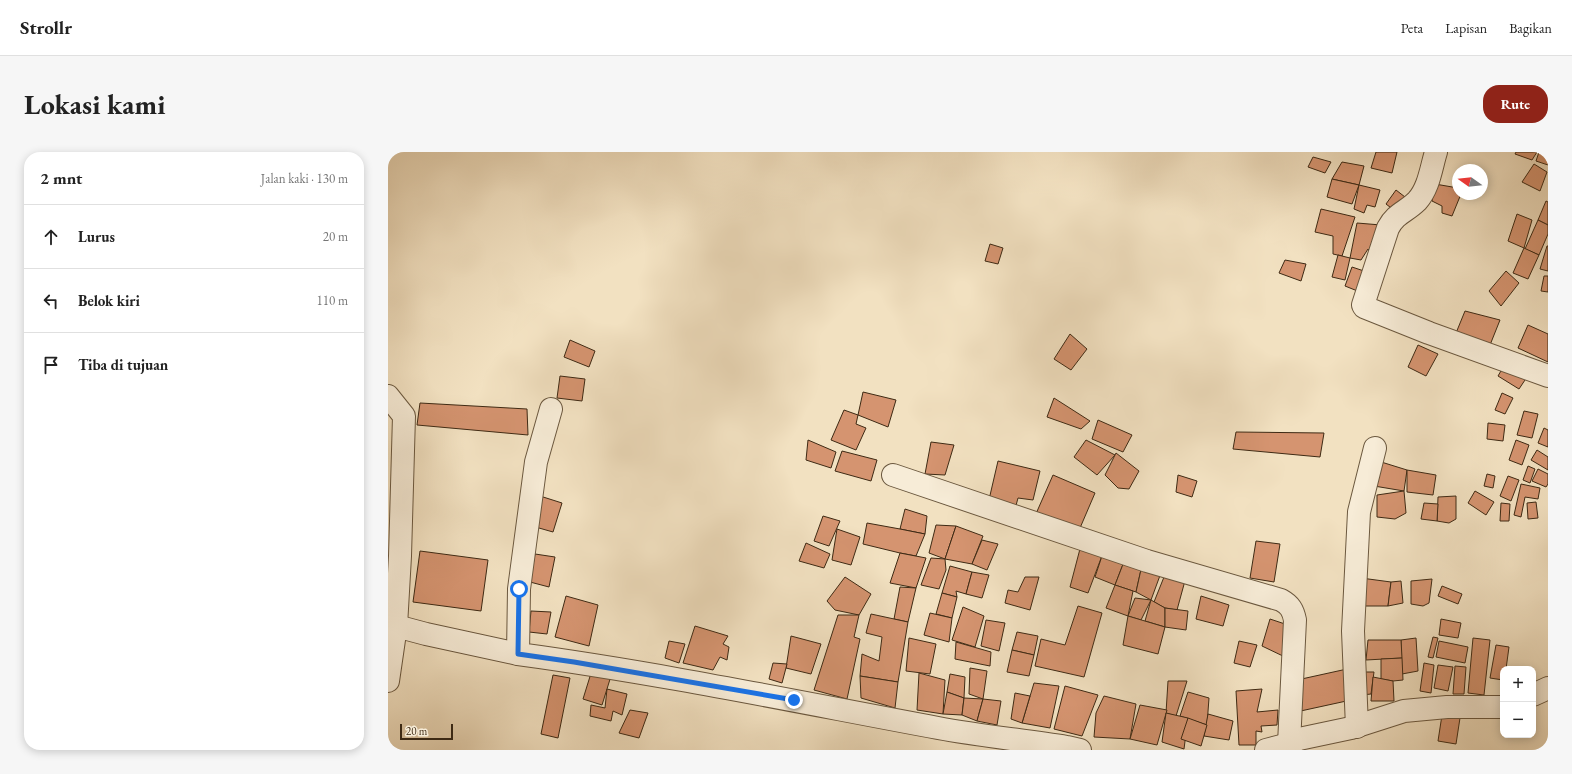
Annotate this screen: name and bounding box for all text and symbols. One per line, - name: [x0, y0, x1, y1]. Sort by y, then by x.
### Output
- text: Strollr: [20, 15, 72, 40]
- text: Peta: [1401, 19, 1423, 37]
- text: Lapisan: [1445, 19, 1487, 37]
- text: Bagikan: [1509, 19, 1552, 37]
- button: Rute: [1483, 85, 1548, 123]
- text: Lokasi kami: [24, 86, 165, 122]
- north arrow: [1452, 164, 1488, 200]
- text: 2 mnt: [40, 167, 82, 189]
- text: Jalan kaki · 130 m: [261, 170, 348, 187]
- icon: ahead: [40, 226, 62, 248]
- text: Lurus: [78, 227, 115, 246]
- text: 20 m: [323, 228, 348, 245]
- icon: left: [40, 290, 62, 312]
- text: Belok kiri: [78, 291, 140, 310]
- text: 110 m: [317, 292, 348, 309]
- icon: arrive: [40, 354, 62, 376]
- text: Tiba di tujuan: [78, 355, 168, 374]
- route start: [510, 580, 528, 598]
- map controls: [1500, 666, 1536, 738]
- button: +: [1500, 666, 1536, 702]
- route end: [785, 691, 803, 709]
- button: −: [1500, 702, 1536, 738]
- scale bar: [400, 722, 453, 741]
- text: 20 m: [406, 724, 427, 738]

